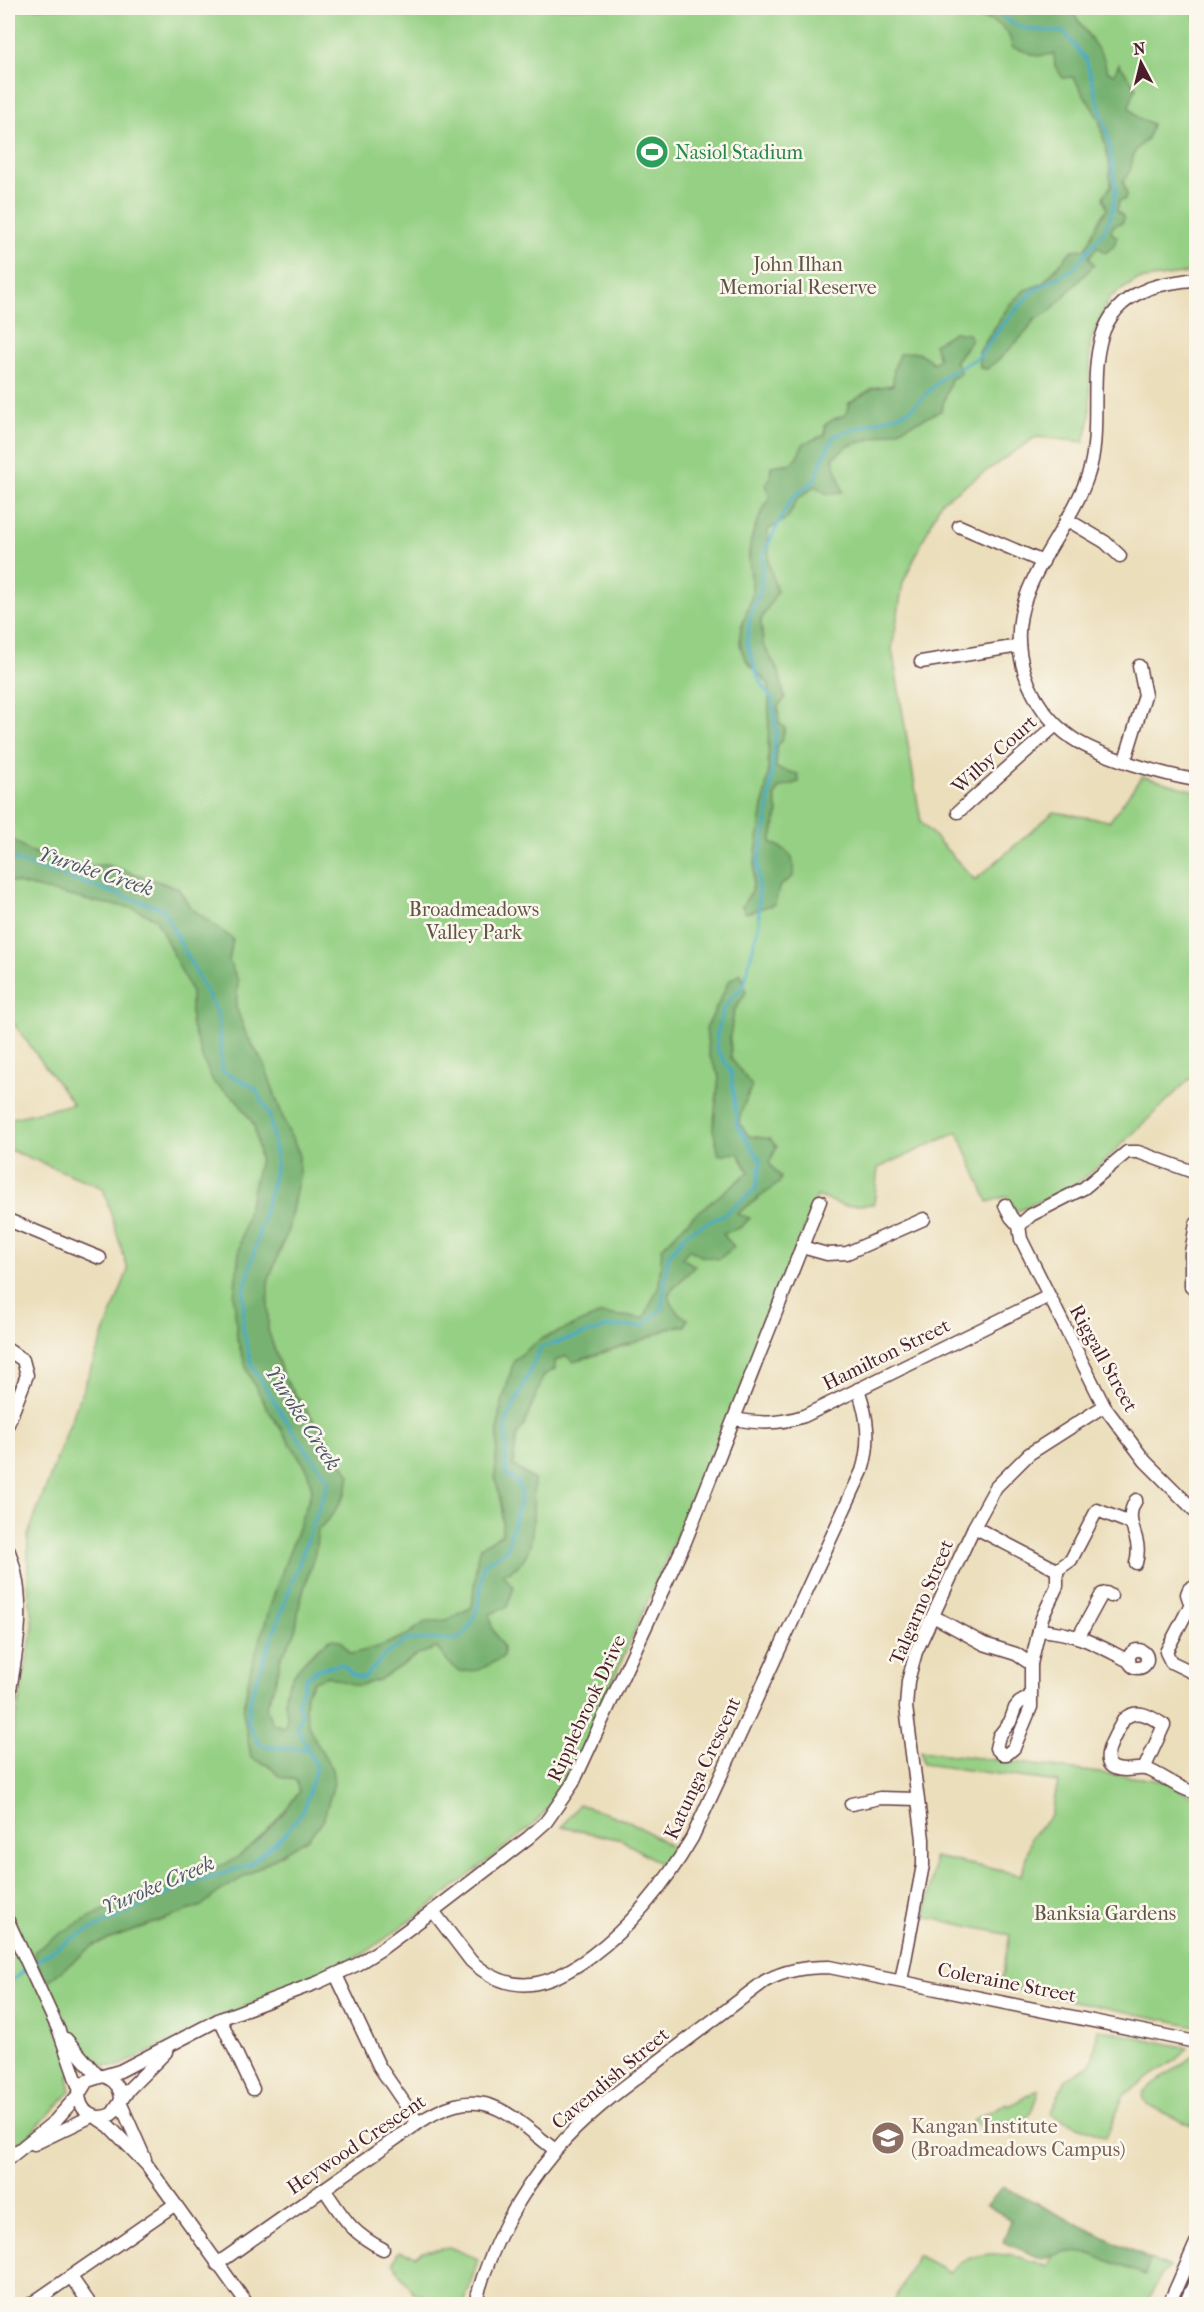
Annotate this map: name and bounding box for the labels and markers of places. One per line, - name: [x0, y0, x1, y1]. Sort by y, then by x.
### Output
- sports icon: Nasiol Stadium: [634, 134, 670, 170]
- place label: Nasiol Stadium: [675, 141, 804, 164]
- place label: Kangan Institute (Broadmeadows Campus): [911, 2115, 1126, 2161]
- school or university icon: Kangan Institute (Broadmeadows Campus): [870, 2120, 906, 2156]

